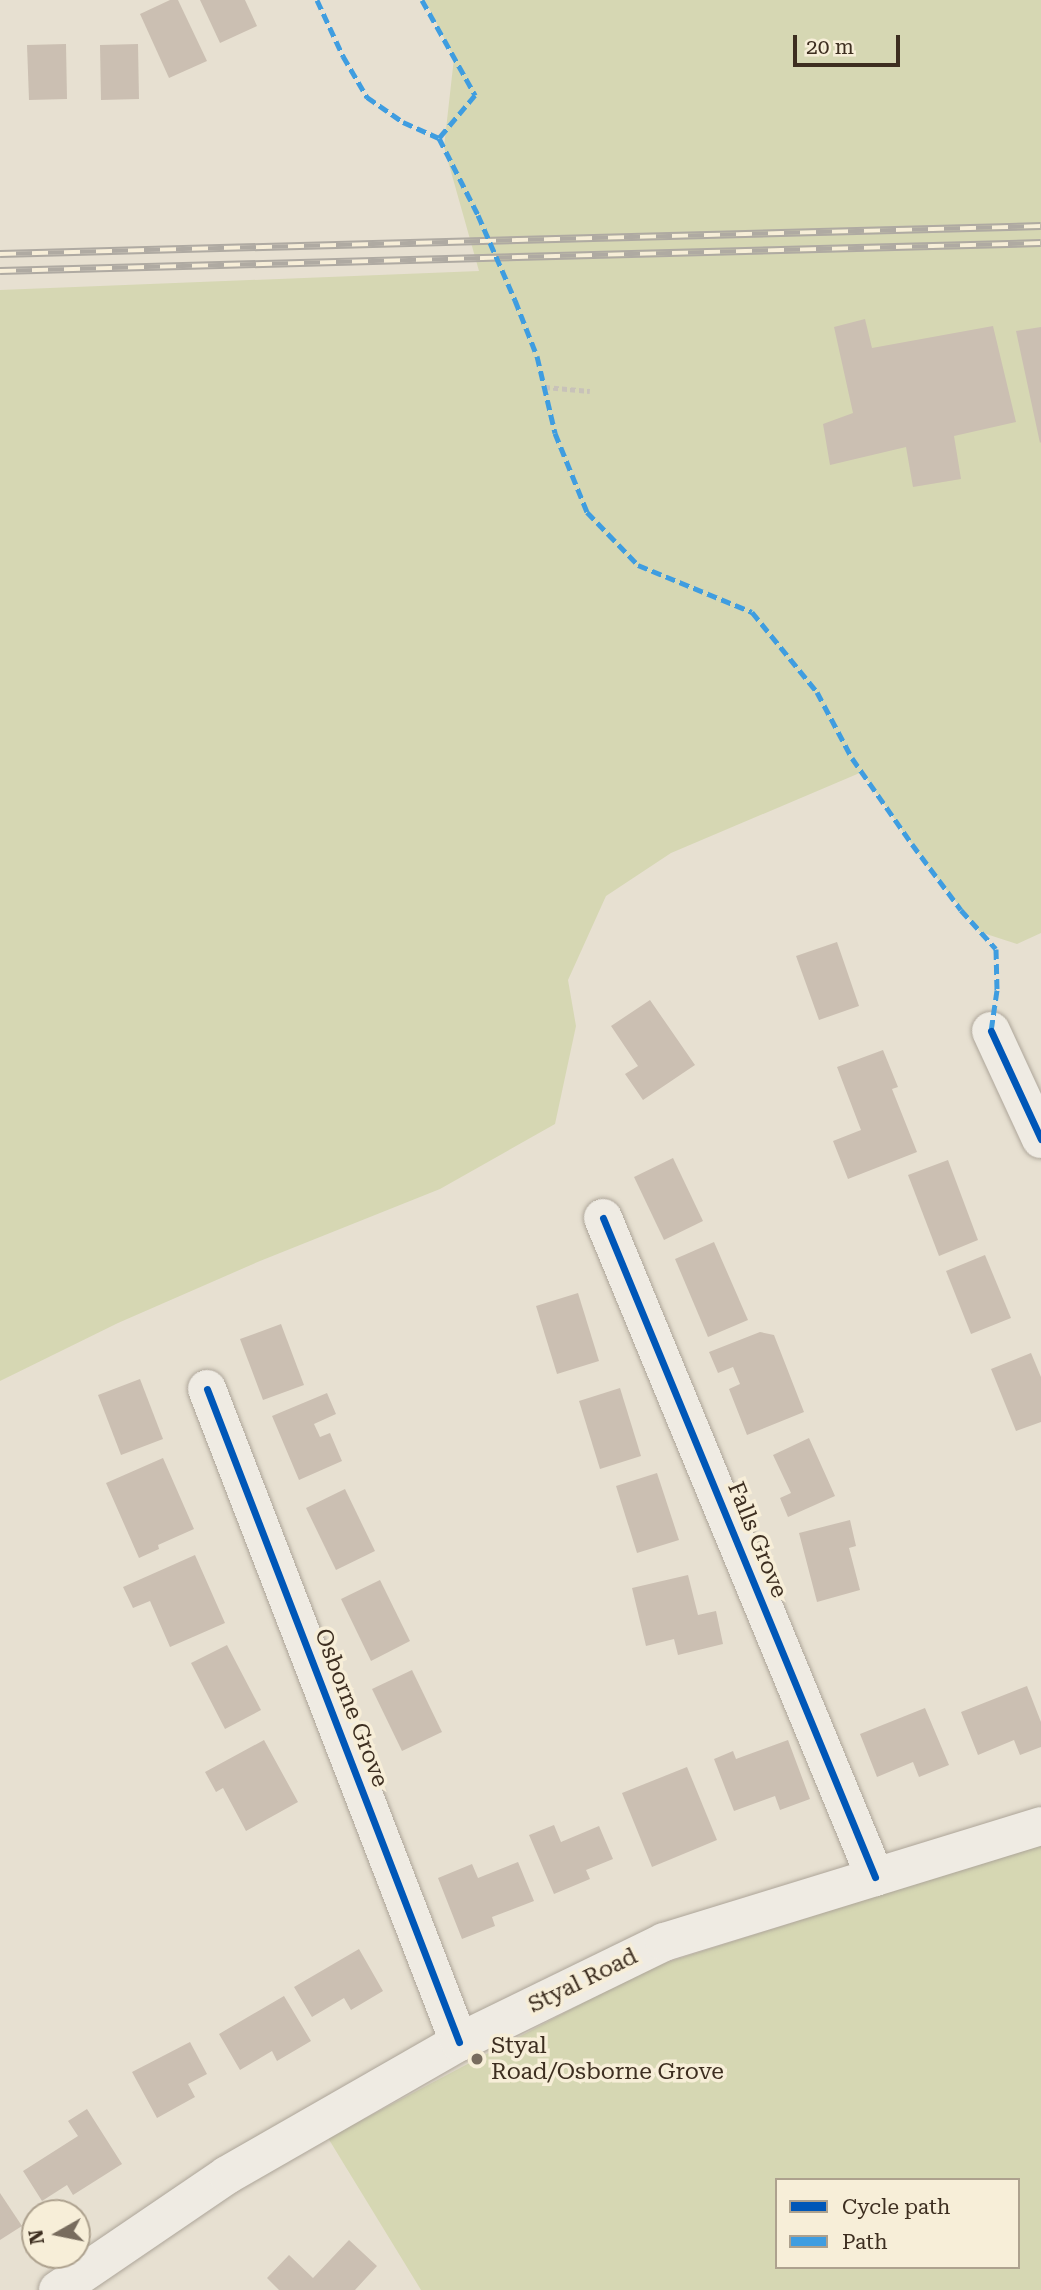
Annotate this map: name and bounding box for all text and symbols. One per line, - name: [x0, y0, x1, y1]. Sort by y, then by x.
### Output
- scale bar: [796, 21, 903, 65]
- text: 20 m: [806, 35, 854, 59]
- street label: Falls Grove: [721, 1478, 793, 1602]
- street label: Osborne Grove: [308, 1625, 394, 1791]
- street label: Styal Road: [524, 1943, 642, 2019]
- place label: Styal Road/Osborne Grove: [491, 2032, 724, 2086]
- marker: Styal Road/Osborne Grove: [469, 2051, 485, 2067]
- legend: [775, 2178, 1020, 2269]
- text: Cycle path: [842, 2195, 950, 2219]
- north arrow: [21, 2199, 91, 2269]
- text: N: [24, 2228, 49, 2246]
- text: Path: [842, 2230, 888, 2254]

